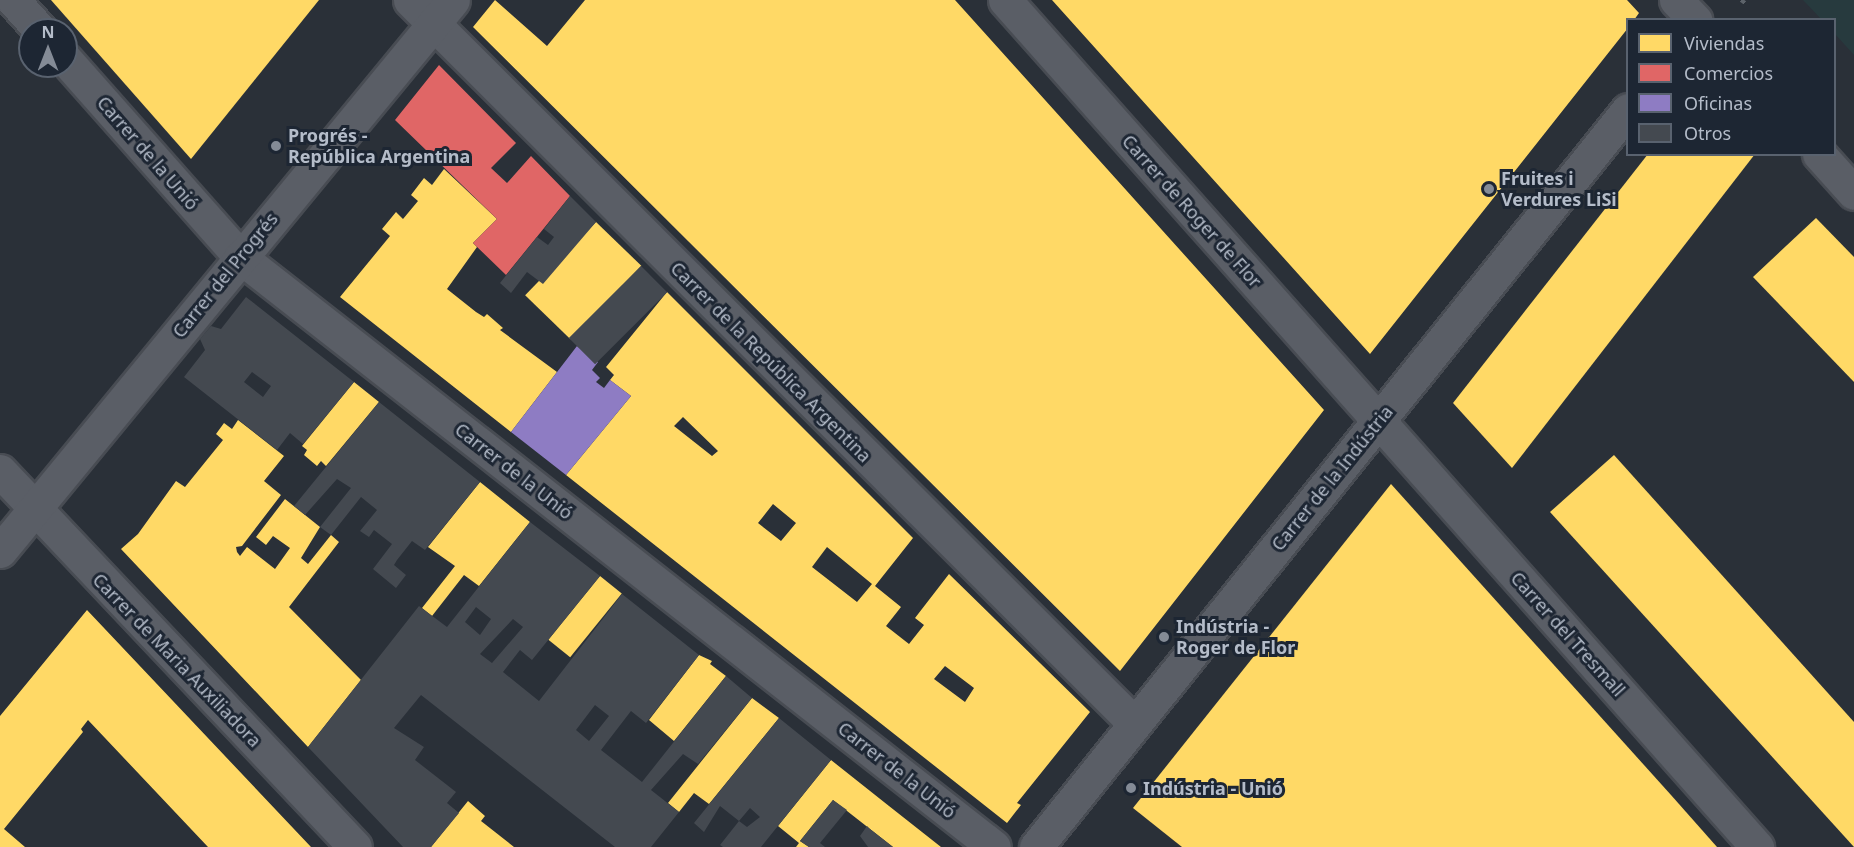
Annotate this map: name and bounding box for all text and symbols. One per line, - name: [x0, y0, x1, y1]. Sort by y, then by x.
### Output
- north arrow: [18, 18, 78, 78]
- legend: [1626, 18, 1836, 156]
- text: N: [41, 21, 55, 43]
- text: Viviendas: [1684, 31, 1764, 55]
- text: Comercios: [1684, 61, 1773, 85]
- text: Oficinas: [1684, 91, 1752, 115]
- street label: Carrer de la Unió: [93, 92, 203, 214]
- text: Otros: [1684, 121, 1731, 145]
- place label: Progrés - República Argentina: [288, 125, 470, 168]
- street label: Carrer de Roger de Flor: [1118, 130, 1266, 292]
- marker: Progrés - República Argentina: [269, 139, 283, 153]
- place label: Fruites i Verdures LiSi: [1501, 168, 1617, 210]
- marker: Fruites i Verdures LiSi: [1482, 182, 1496, 196]
- street label: Carrer del Progrés: [168, 208, 282, 342]
- street label: Carrer de la República Argentina: [666, 257, 876, 467]
- street label: Carrer de la Indústria: [1267, 401, 1397, 555]
- street label: Carrer de la Unió: [451, 418, 577, 524]
- street label: Carrer del Tresmall: [1506, 567, 1630, 701]
- street label: Carrer de Maria Auxiliadora: [88, 569, 266, 751]
- place label: Indústria - Roger de Flor: [1176, 616, 1295, 658]
- marker: Indústria - Roger de Flor: [1157, 630, 1171, 644]
- street label: Carrer de la Unió: [834, 717, 960, 823]
- place label: Indústria - Unió: [1143, 777, 1283, 799]
- marker: Indústria - Unió: [1124, 781, 1138, 795]

